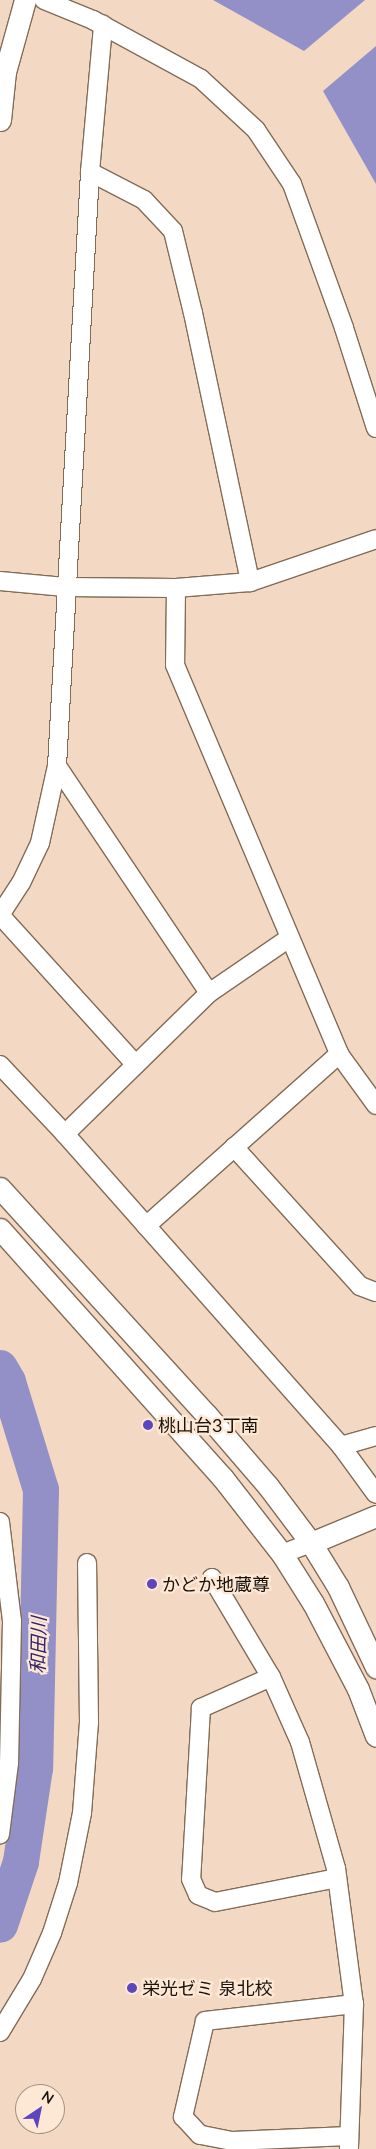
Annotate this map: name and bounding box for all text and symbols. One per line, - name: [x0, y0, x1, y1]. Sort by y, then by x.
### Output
- place label: 桃山台3丁南: [158, 1414, 258, 1436]
- marker: 桃山台3丁南: [142, 1419, 154, 1431]
- place label: かどか地蔵尊: [162, 1573, 270, 1595]
- marker: かどか地蔵尊: [146, 1578, 158, 1590]
- water label: 和田川: [26, 1616, 50, 1674]
- place label: 栄光ゼミ 泉北校: [142, 1977, 273, 1999]
- marker: 栄光ゼミ 泉北校: [126, 1982, 138, 1994]
- north arrow: [15, 2084, 65, 2134]
- text: N: [39, 2087, 57, 2107]

